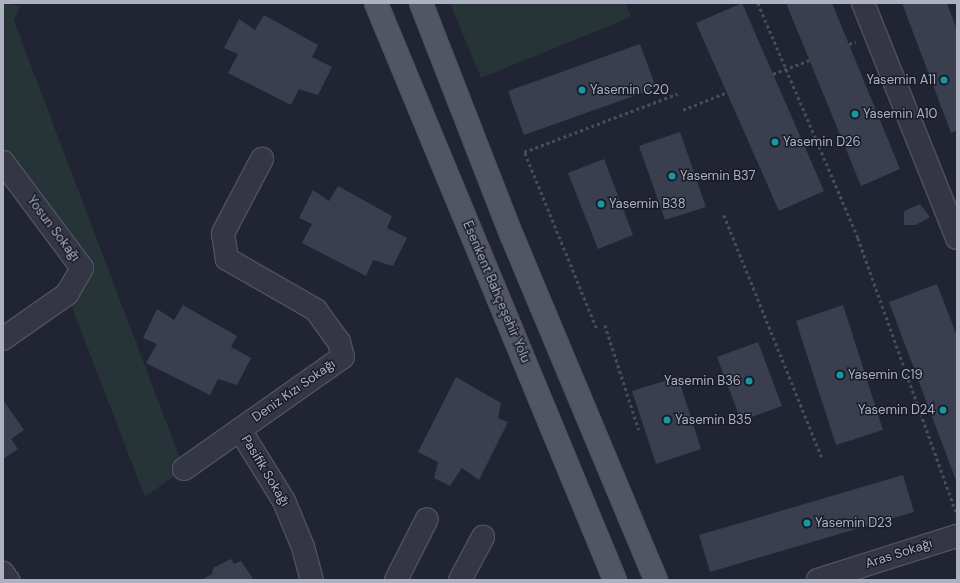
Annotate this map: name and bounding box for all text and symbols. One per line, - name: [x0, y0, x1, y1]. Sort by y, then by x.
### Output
- place label: Yasemin A11: [866, 72, 936, 88]
- marker: Yasemin A11: [939, 75, 949, 85]
- place label: Yasemin C20: [590, 82, 669, 98]
- marker: Yasemin C20: [577, 85, 587, 95]
- place label: Yasemin A10: [863, 106, 937, 122]
- marker: Yasemin A10: [850, 109, 860, 119]
- place label: Yasemin D26: [783, 134, 861, 150]
- marker: Yasemin D26: [770, 137, 780, 147]
- place label: Yasemin B37: [680, 168, 755, 184]
- marker: Yasemin B37: [667, 171, 677, 181]
- street label: Yosun Sokağı: [23, 193, 83, 265]
- place label: Yasemin B38: [609, 196, 686, 212]
- marker: Yasemin B38: [596, 199, 606, 209]
- street label: Esenkent Bahçeşehir Yolu: [459, 219, 533, 365]
- street label: Deniz Kızı Sokağı: [249, 356, 339, 426]
- place label: Yasemin C19: [848, 367, 923, 383]
- marker: Yasemin C19: [835, 370, 845, 380]
- place label: Yasemin B36: [664, 373, 741, 389]
- marker: Yasemin B36: [744, 376, 754, 386]
- place label: Yasemin D24: [858, 402, 935, 418]
- marker: Yasemin D24: [938, 405, 948, 415]
- place label: Yasemin B35: [675, 412, 752, 428]
- marker: Yasemin B35: [662, 415, 672, 425]
- street label: Pasifik Sokağı: [238, 433, 292, 509]
- place label: Yasemin D23: [815, 515, 892, 531]
- marker: Yasemin D23: [802, 518, 812, 528]
- street label: Aras Sokağı: [864, 536, 934, 572]

